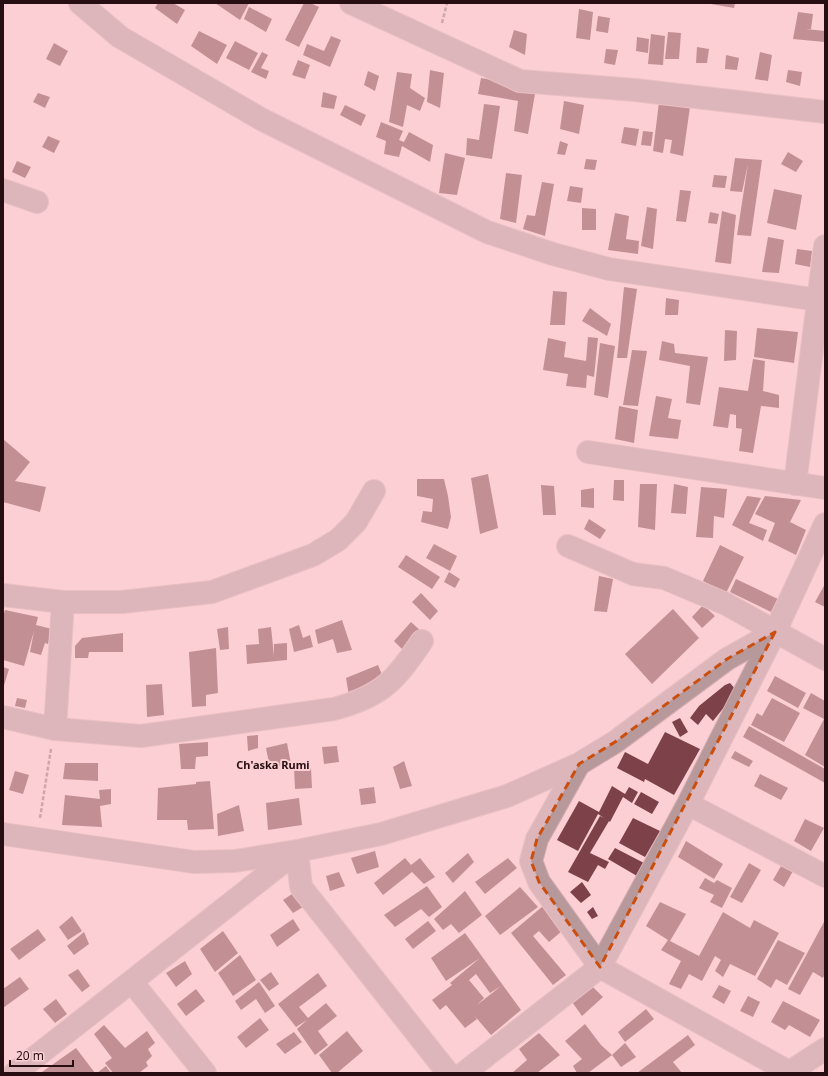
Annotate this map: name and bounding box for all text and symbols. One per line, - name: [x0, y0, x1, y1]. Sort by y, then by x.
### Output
- district label: Ch'aska Rumi: [236, 757, 310, 772]
- scale bar: [10, 1042, 73, 1068]
- text: 20 m: [16, 1047, 44, 1064]

